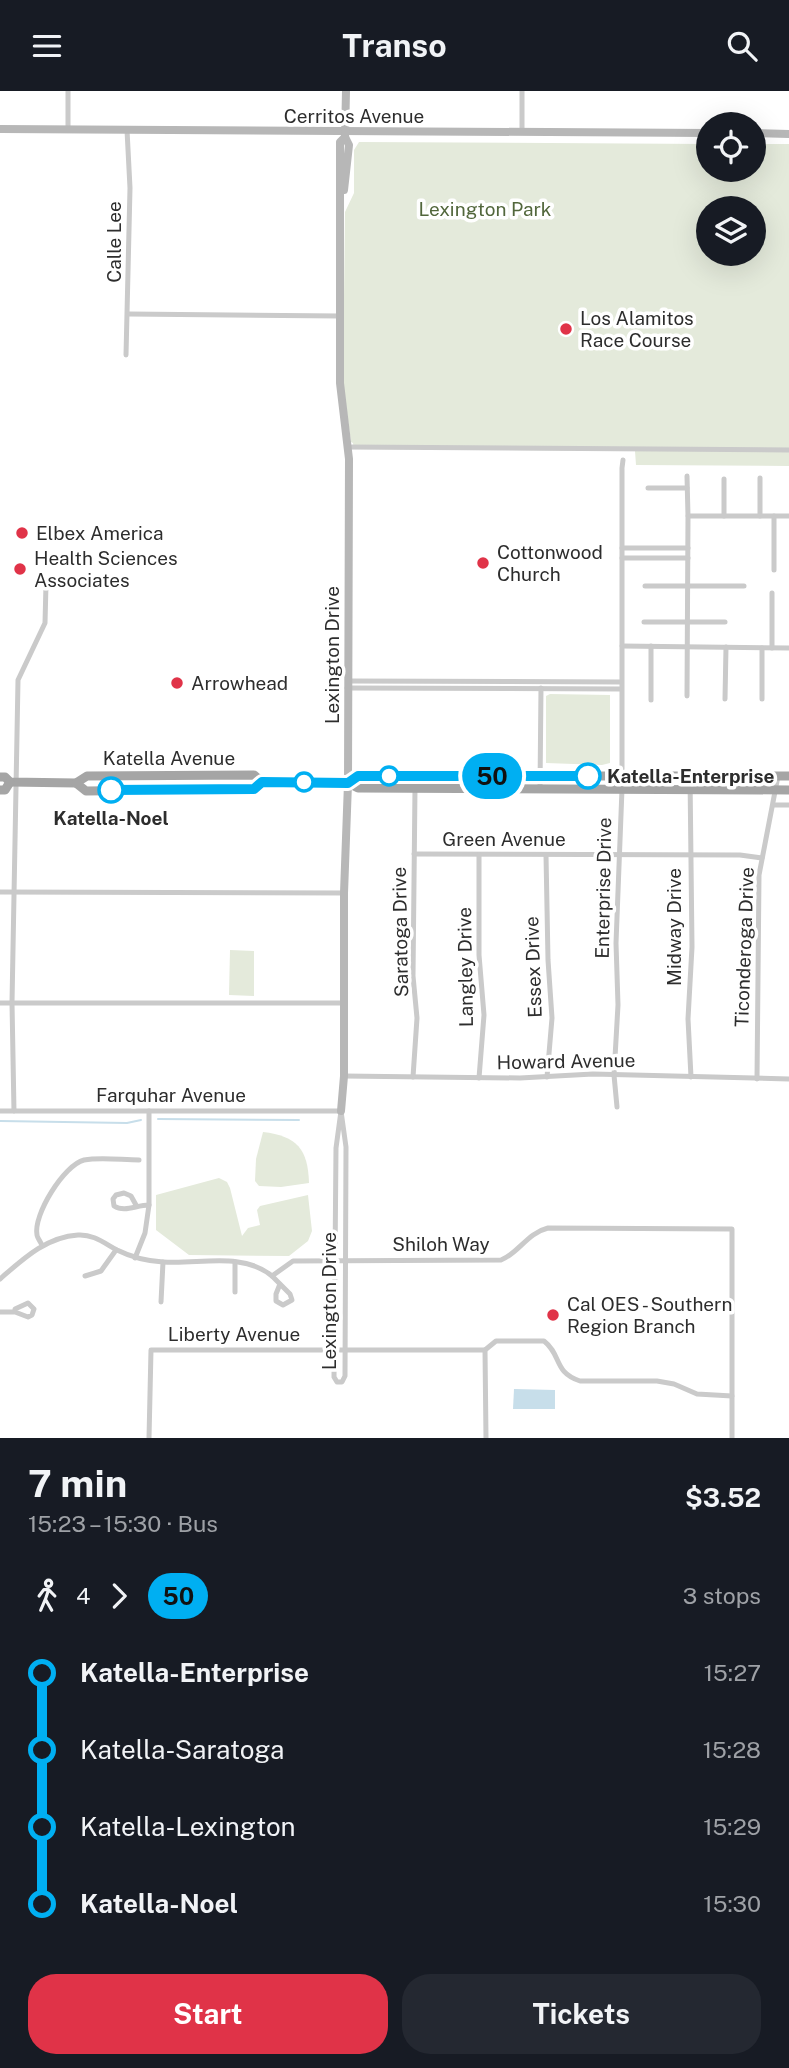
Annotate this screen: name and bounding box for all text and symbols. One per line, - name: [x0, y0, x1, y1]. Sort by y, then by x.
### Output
- icon: menu: [28, 27, 66, 65]
- text: Transo: [342, 27, 447, 64]
- icon: search: [723, 27, 761, 65]
- street label: Cerritos Avenue: [284, 105, 424, 127]
- map controls: [696, 112, 766, 266]
- button: locate: [696, 112, 766, 182]
- button: layers: [696, 196, 766, 266]
- park label: Lexington Park: [418, 198, 552, 220]
- street label: Calle Lee: [103, 201, 125, 283]
- place label: Los Alamitos Race Course: [580, 307, 694, 351]
- marker: Los Alamitos Race Course: [558, 321, 574, 337]
- place label: Elbex America: [36, 522, 164, 544]
- marker: Elbex America: [14, 525, 30, 541]
- place label: Cottonwood Church: [497, 541, 603, 585]
- place label: Health Sciences Associates: [34, 547, 178, 591]
- marker: Cottonwood Church: [475, 555, 491, 571]
- marker: Health Sciences Associates: [12, 561, 28, 577]
- street label: Lexington Drive: [321, 586, 343, 724]
- place label: Arrowhead: [191, 672, 288, 694]
- marker: Arrowhead: [169, 675, 185, 691]
- street label: Katella Avenue: [103, 747, 235, 769]
- line badge: 50: [461, 753, 524, 799]
- text: 50: [476, 762, 508, 790]
- marker: Katella-Enterprise: [575, 763, 601, 789]
- place label: Katella-Enterprise: [607, 765, 774, 787]
- unlabelled marker: [379, 766, 399, 786]
- unlabelled marker: [294, 772, 314, 792]
- marker: Katella-Noel: [98, 777, 124, 803]
- place label: Katella-Noel: [53, 807, 169, 829]
- street label: Enterprise Drive: [591, 817, 615, 959]
- street label: Green Avenue: [442, 828, 566, 850]
- street label: Saratoga Drive: [388, 867, 412, 997]
- street label: Ticonderoga Drive: [730, 867, 758, 1027]
- street label: Midway Drive: [663, 868, 685, 986]
- street label: Langley Drive: [453, 907, 477, 1027]
- street label: Essex Drive: [520, 916, 546, 1018]
- street label: Howard Avenue: [497, 1049, 635, 1073]
- street label: Farquhar Avenue: [96, 1084, 246, 1106]
- street label: Lexington Drive: [318, 1232, 340, 1370]
- street label: Shiloh Way: [392, 1233, 490, 1255]
- place label: Cal OES - Southern Region Branch: [567, 1293, 733, 1337]
- marker: Cal OES - Southern Region Branch: [545, 1307, 561, 1323]
- street label: Liberty Avenue: [168, 1323, 300, 1345]
- text: 7 min: [28, 1461, 127, 1506]
- text: $3.52: [685, 1482, 761, 1513]
- text: 15:23 – 15:30 · Bus: [28, 1510, 218, 1537]
- icon: walk: [28, 1577, 66, 1615]
- icon: forward: [100, 1577, 138, 1615]
- text: 4: [76, 1582, 90, 1609]
- text: 50: [162, 1582, 194, 1610]
- text: 3 stops: [683, 1582, 761, 1609]
- text: Katella-Enterprise: [80, 1657, 309, 1688]
- text: 15:27: [704, 1659, 761, 1686]
- text: Katella-Saratoga: [80, 1734, 284, 1765]
- text: 15:28: [703, 1736, 761, 1763]
- text: Katella-Lexington: [80, 1811, 296, 1842]
- text: 15:29: [703, 1813, 761, 1840]
- text: Katella-Noel: [80, 1888, 238, 1919]
- text: 15:30: [703, 1890, 761, 1917]
- button: Start: [28, 1974, 388, 2054]
- button: Tickets: [402, 1974, 761, 2054]

